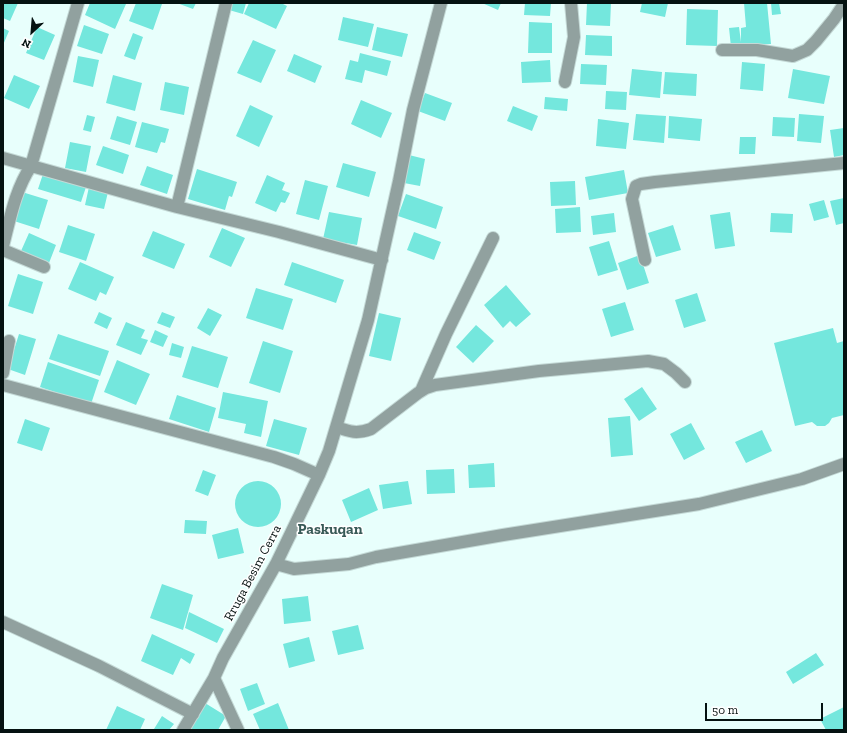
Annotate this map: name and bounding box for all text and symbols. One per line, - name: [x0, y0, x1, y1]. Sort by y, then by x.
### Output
- north arrow: [12, 12, 52, 52]
- text: N: [20, 36, 33, 51]
- district label: Paskuqan: [297, 521, 363, 539]
- street label: Rruga Besim Cerra: [221, 522, 285, 624]
- scale bar: [707, 695, 825, 721]
- text: 50 m: [712, 703, 738, 717]

